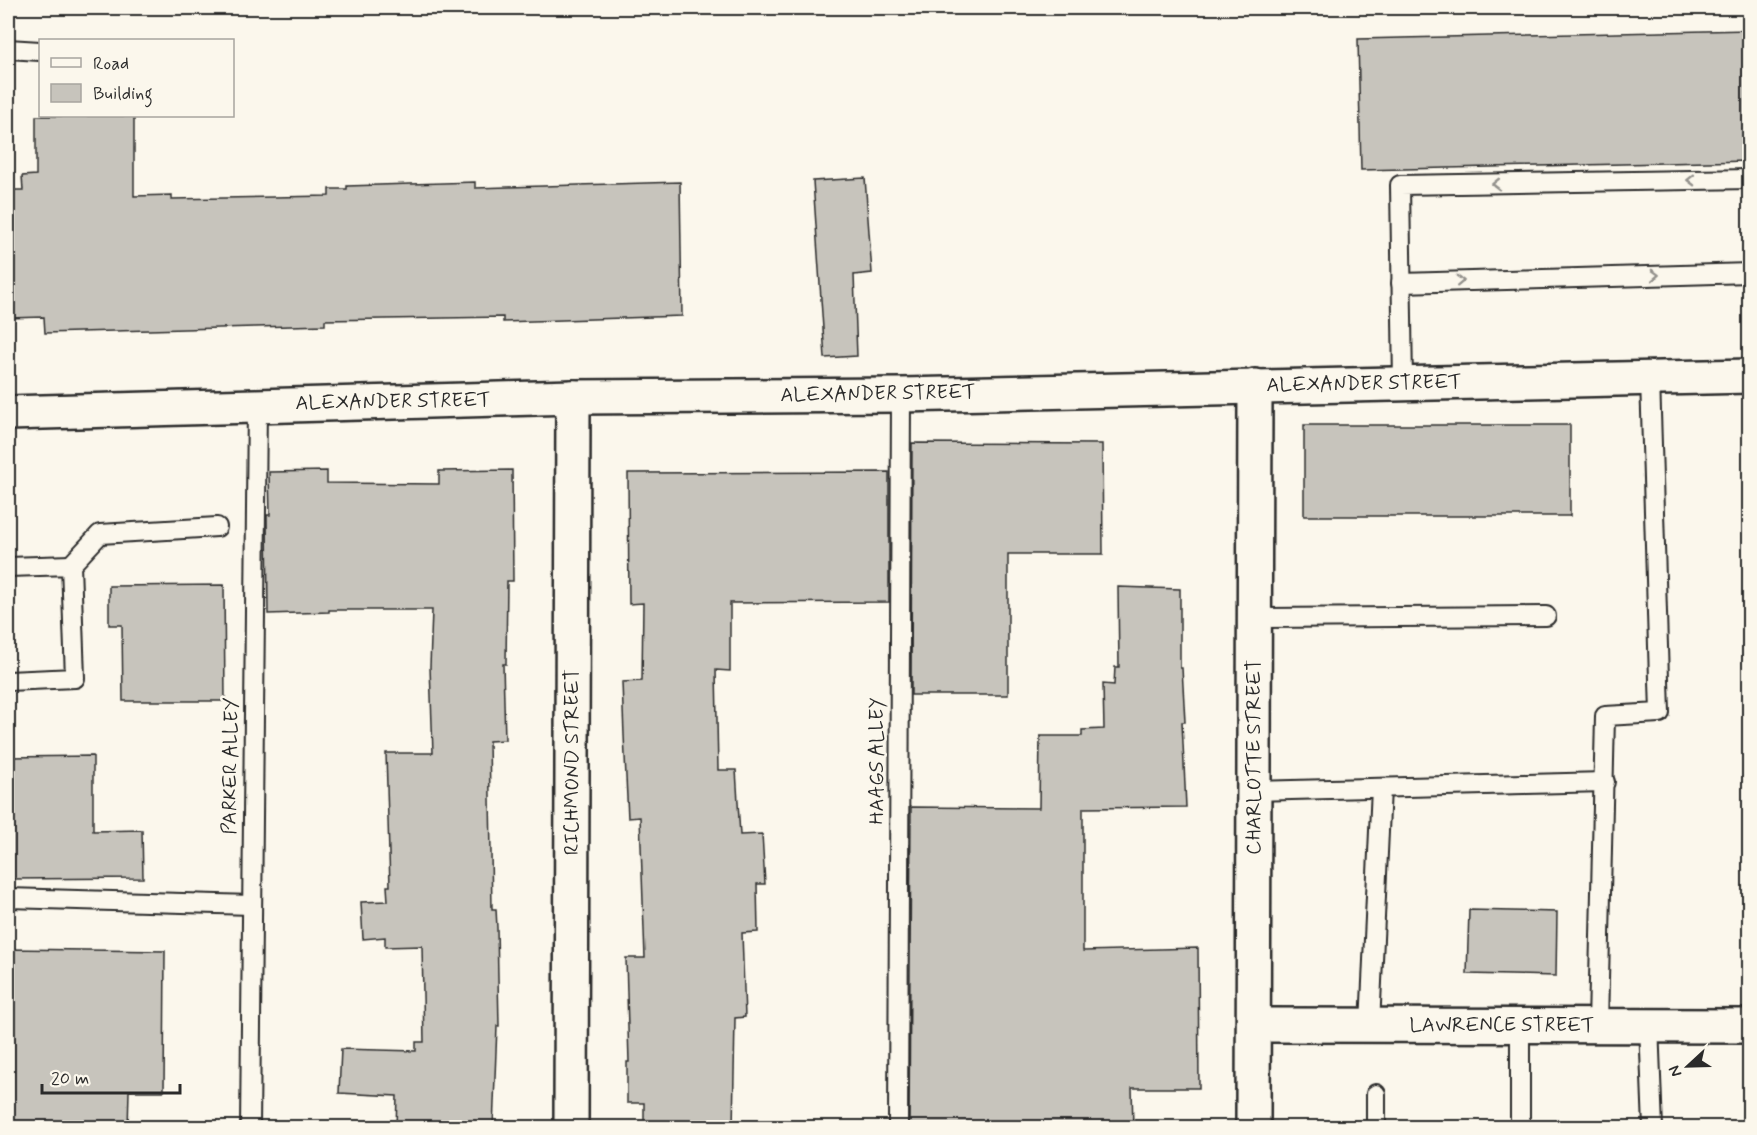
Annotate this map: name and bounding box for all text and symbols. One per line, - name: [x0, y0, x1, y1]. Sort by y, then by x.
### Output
- legend: [39, 39, 234, 117]
- text: Road: [93, 52, 129, 76]
- text: Building: [93, 82, 153, 108]
- one-way arrow: [1687, 174, 1696, 186]
- one-way arrow: [1492, 177, 1501, 190]
- one-way arrow: [1650, 269, 1659, 282]
- one-way arrow: [1455, 275, 1464, 288]
- street label: ALEXANDER STREET: [1266, 369, 1462, 399]
- street label: ALEXANDER STREET: [780, 379, 976, 409]
- street label: ALEXANDER STREET: [295, 387, 491, 417]
- street label: CHARLOTTE STREET: [1241, 659, 1268, 855]
- street label: RICHMOND STREET: [559, 669, 586, 855]
- street label: PARKER ALLEY: [216, 697, 246, 835]
- street label: HAAGS ALLEY: [864, 697, 891, 825]
- street label: LAWRENCE STREET: [1409, 1012, 1595, 1039]
- north arrow: [1658, 1036, 1718, 1096]
- scale bar: [42, 1057, 180, 1095]
- text: N: [1664, 1062, 1687, 1080]
- text: 20 m: [51, 1067, 89, 1091]

